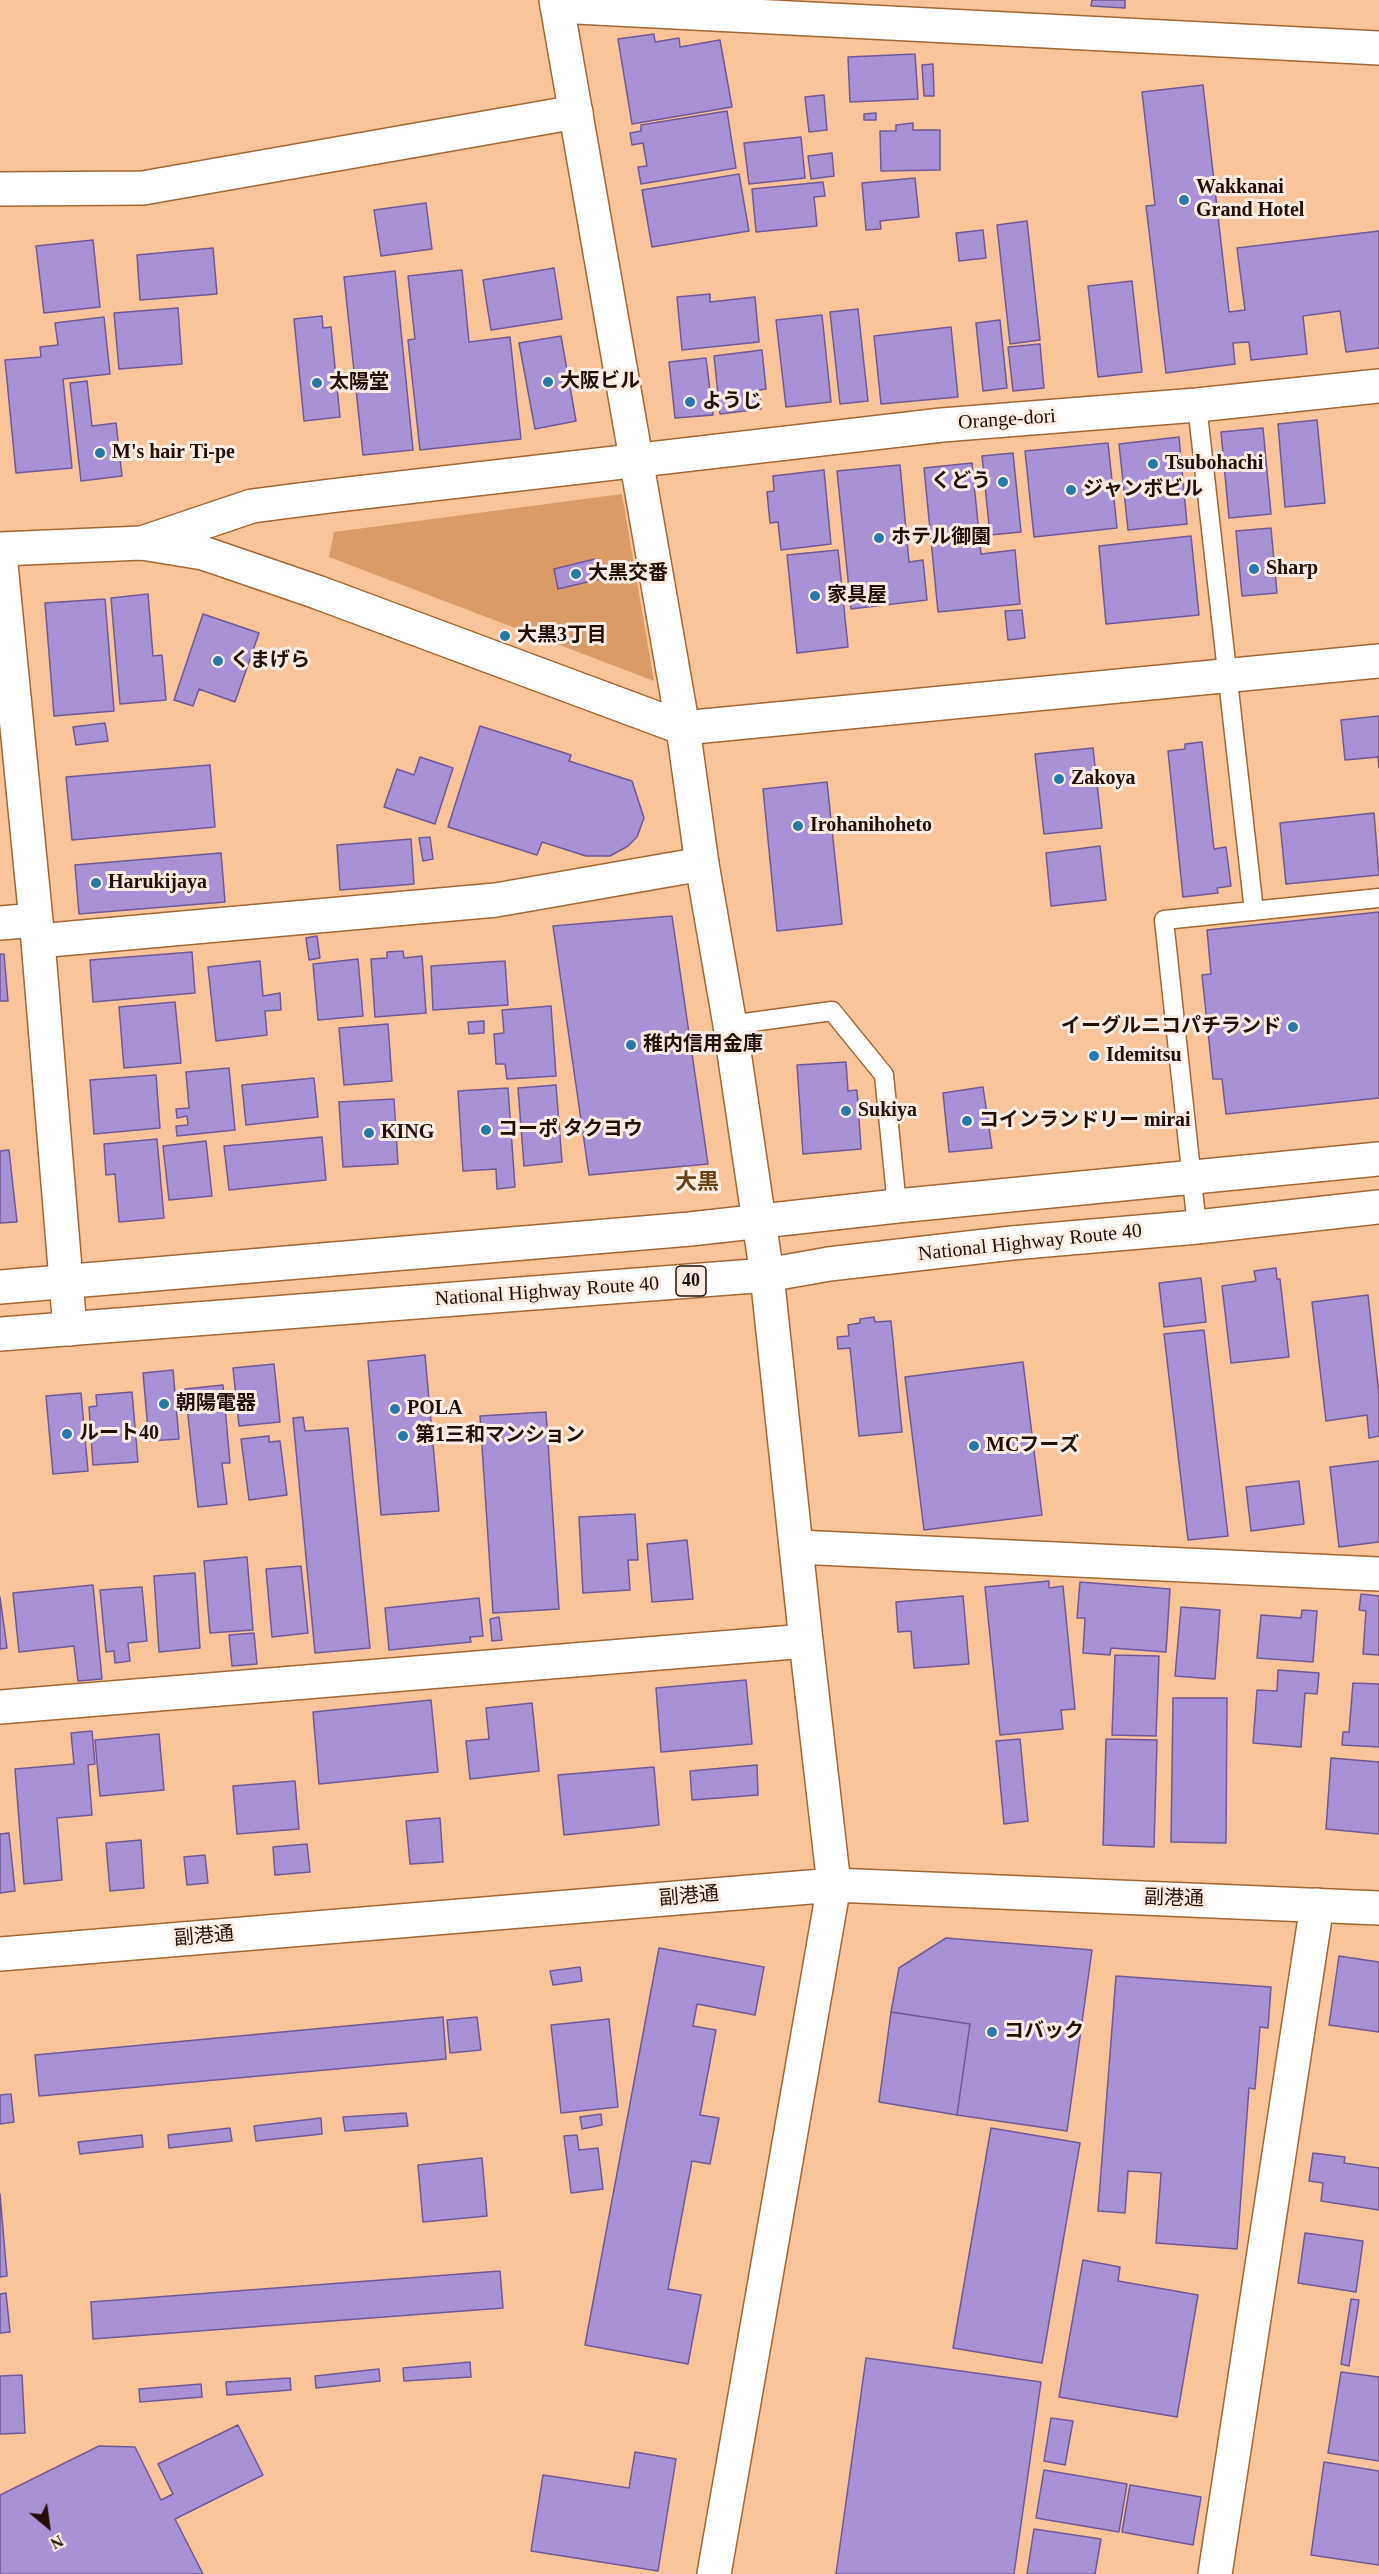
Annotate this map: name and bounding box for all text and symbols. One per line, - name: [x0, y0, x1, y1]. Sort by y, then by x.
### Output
- place label: Wakkanai Grand Hotel: [1196, 176, 1304, 223]
- marker: Wakkanai Grand Hotel: [1177, 193, 1191, 207]
- place label: 大阪ビル: [560, 370, 640, 394]
- place label: 太陽堂: [329, 371, 389, 395]
- marker: 大阪ビル: [541, 375, 555, 389]
- marker: 太陽堂: [310, 376, 324, 390]
- place label: ようじ: [702, 390, 762, 414]
- marker: ようじ: [683, 395, 697, 409]
- street label: Orange-dori: [957, 405, 1057, 435]
- place label: M's hair Ti-pe: [112, 441, 235, 465]
- marker: M's hair Ti-pe: [93, 446, 107, 460]
- place label: Tsubohachi: [1165, 452, 1263, 476]
- marker: Tsubohachi: [1146, 457, 1160, 471]
- place label: くどう: [931, 470, 991, 494]
- marker: くどう: [996, 475, 1010, 489]
- place label: ジャンボビル: [1083, 478, 1203, 502]
- marker: ジャンボビル: [1064, 483, 1078, 497]
- place label: ホテル御園: [891, 526, 991, 550]
- marker: ホテル御園: [872, 531, 886, 545]
- place label: Sharp: [1266, 557, 1318, 581]
- place label: 大黒交番: [588, 562, 668, 586]
- marker: Sharp: [1247, 562, 1261, 576]
- marker: 大黒交番: [569, 567, 583, 581]
- place label: 家具屋: [827, 584, 887, 608]
- marker: 家具屋: [808, 589, 822, 603]
- place label: 大黒3丁目: [517, 624, 607, 648]
- marker: 大黒3丁目: [498, 629, 512, 643]
- place label: くまげら: [230, 649, 310, 673]
- marker: くまげら: [211, 654, 225, 668]
- place label: Zakoya: [1071, 767, 1135, 791]
- marker: Zakoya: [1052, 772, 1066, 786]
- place label: Irohanihoheto: [810, 814, 932, 838]
- marker: Irohanihoheto: [791, 819, 805, 833]
- place label: Harukijaya: [108, 871, 207, 895]
- marker: Harukijaya: [89, 876, 103, 890]
- place label: イーグルニコパチランド: [1061, 1015, 1281, 1039]
- marker: イーグルニコパチランド: [1286, 1020, 1300, 1034]
- place label: 稚内信用金庫: [643, 1033, 763, 1057]
- marker: 稚内信用金庫: [624, 1038, 638, 1052]
- place label: Idemitsu: [1106, 1044, 1182, 1068]
- marker: Idemitsu: [1087, 1049, 1101, 1063]
- place label: Sukiya: [858, 1099, 917, 1123]
- marker: Sukiya: [839, 1104, 853, 1118]
- place label: コインランドリー mirai: [979, 1109, 1191, 1133]
- marker: コインランドリー mirai: [960, 1114, 974, 1128]
- place label: コーポ タクヨウ: [498, 1118, 643, 1142]
- place label: KING: [381, 1121, 434, 1145]
- marker: コーポ タクヨウ: [479, 1123, 493, 1137]
- marker: KING: [362, 1126, 376, 1140]
- district label: 大黒: [675, 1170, 719, 1196]
- street label: National Highway Route 40: [917, 1219, 1143, 1267]
- road number: 40: [676, 1266, 706, 1296]
- street label: National Highway Route 40: [434, 1272, 660, 1312]
- place label: 朝陽電器: [176, 1392, 256, 1416]
- marker: 朝陽電器: [157, 1397, 171, 1411]
- place label: POLA: [407, 1397, 463, 1421]
- marker: POLA: [388, 1402, 402, 1416]
- place label: ルート40: [79, 1422, 159, 1446]
- place label: 第1三和マンション: [415, 1424, 585, 1448]
- marker: ルート40: [60, 1427, 74, 1441]
- marker: 第1三和マンション: [396, 1429, 410, 1443]
- place label: MCフーズ: [986, 1434, 1079, 1458]
- marker: MCフーズ: [967, 1439, 981, 1453]
- street label: 副港通: [658, 1882, 720, 1912]
- street label: 副港通: [1144, 1886, 1204, 1912]
- street label: 副港通: [173, 1922, 235, 1952]
- place label: コバック: [1004, 2020, 1084, 2044]
- marker: コバック: [985, 2025, 999, 2039]
- north arrow: [18, 2496, 78, 2556]
- text: N: [48, 2532, 66, 2552]

